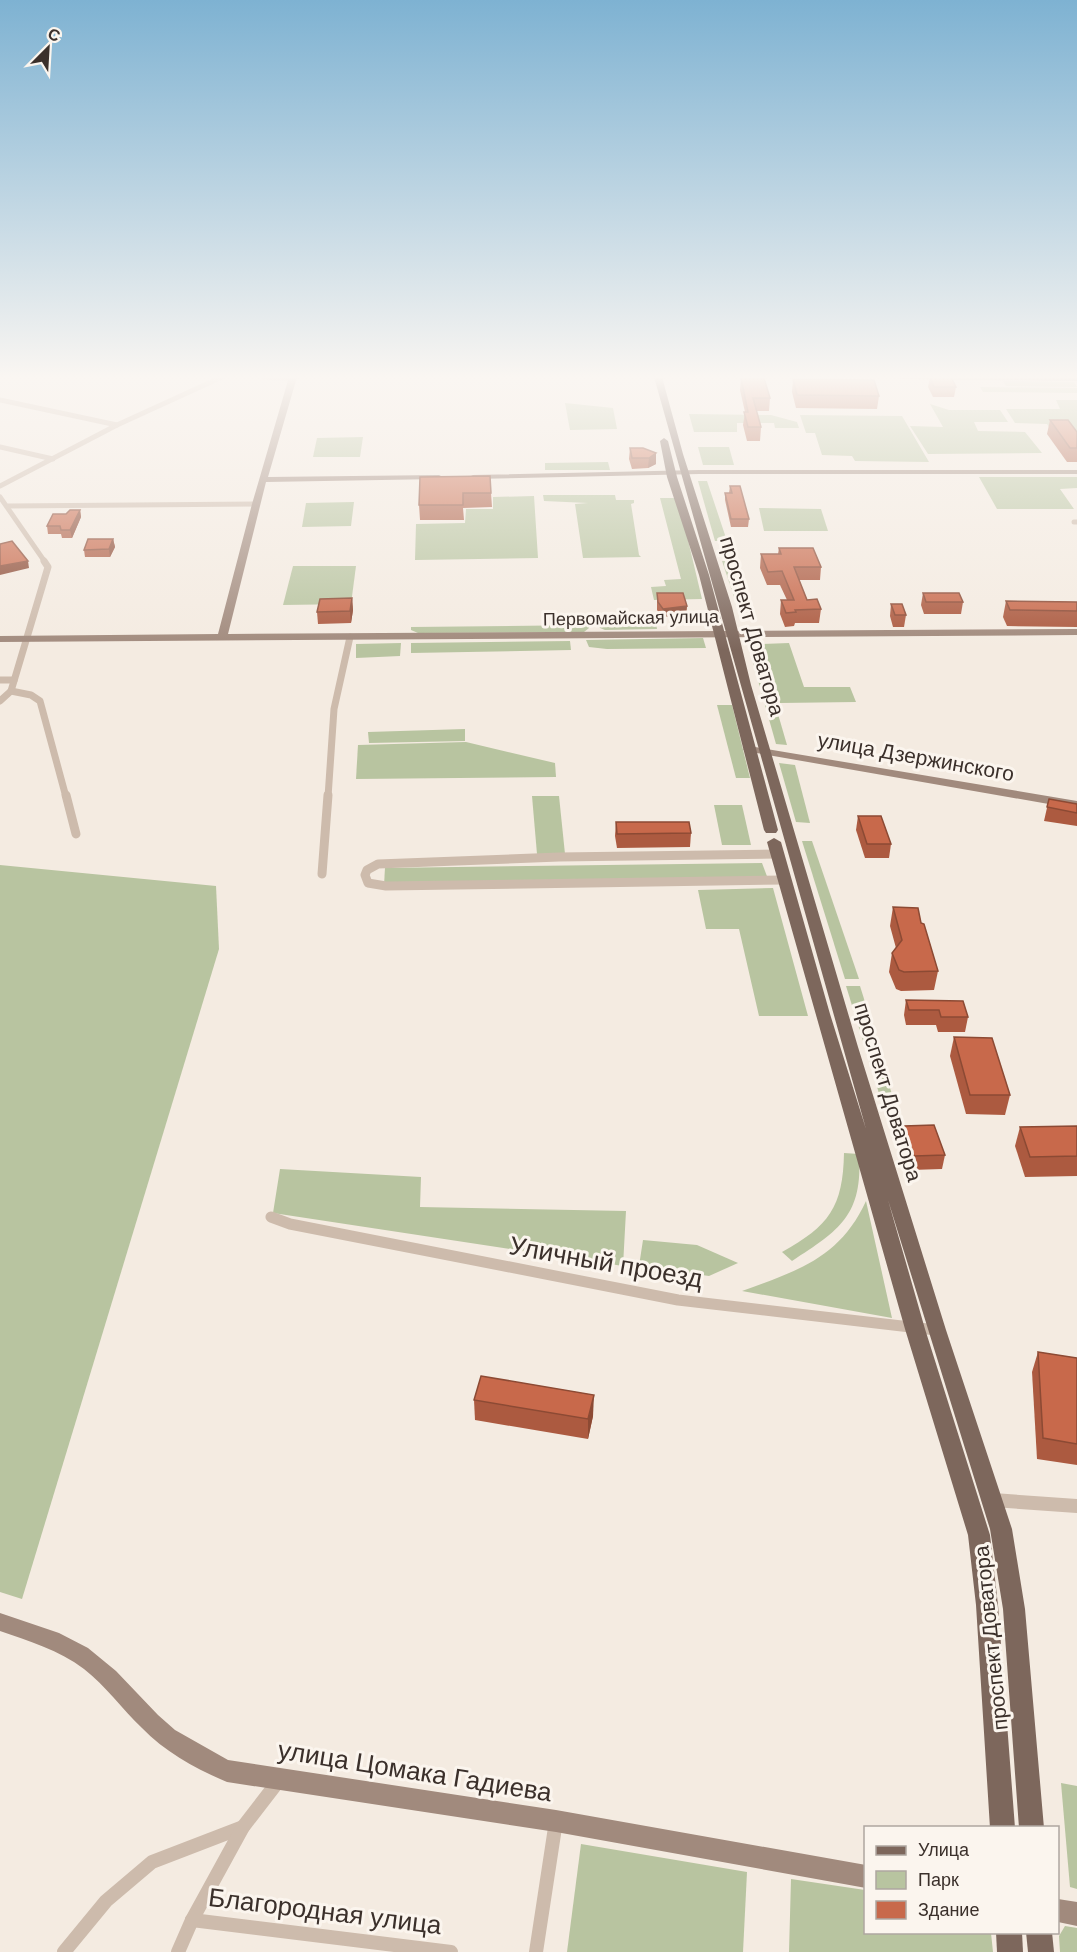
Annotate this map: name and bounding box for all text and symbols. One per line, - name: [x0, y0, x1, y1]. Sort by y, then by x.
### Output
- north arrow: [18, 18, 78, 78]
- text: С: [44, 23, 64, 47]
- street label: проспект Доватора: [713, 533, 791, 719]
- street label: Первомайская улица: [543, 604, 720, 632]
- street label: улица Дзержинского: [816, 726, 1016, 788]
- street label: проспект Доватора: [847, 999, 929, 1185]
- street label: Уличный проезд: [507, 1228, 705, 1296]
- street label: проспект Доватора: [967, 1544, 1015, 1732]
- street label: улица Цомака Гадиева: [276, 1733, 555, 1810]
- legend: [864, 1826, 1059, 1934]
- text: Улица: [918, 1838, 970, 1862]
- text: Парк: [918, 1868, 959, 1892]
- street label: Благородная улица: [207, 1880, 444, 1942]
- text: Здание: [918, 1898, 979, 1922]

